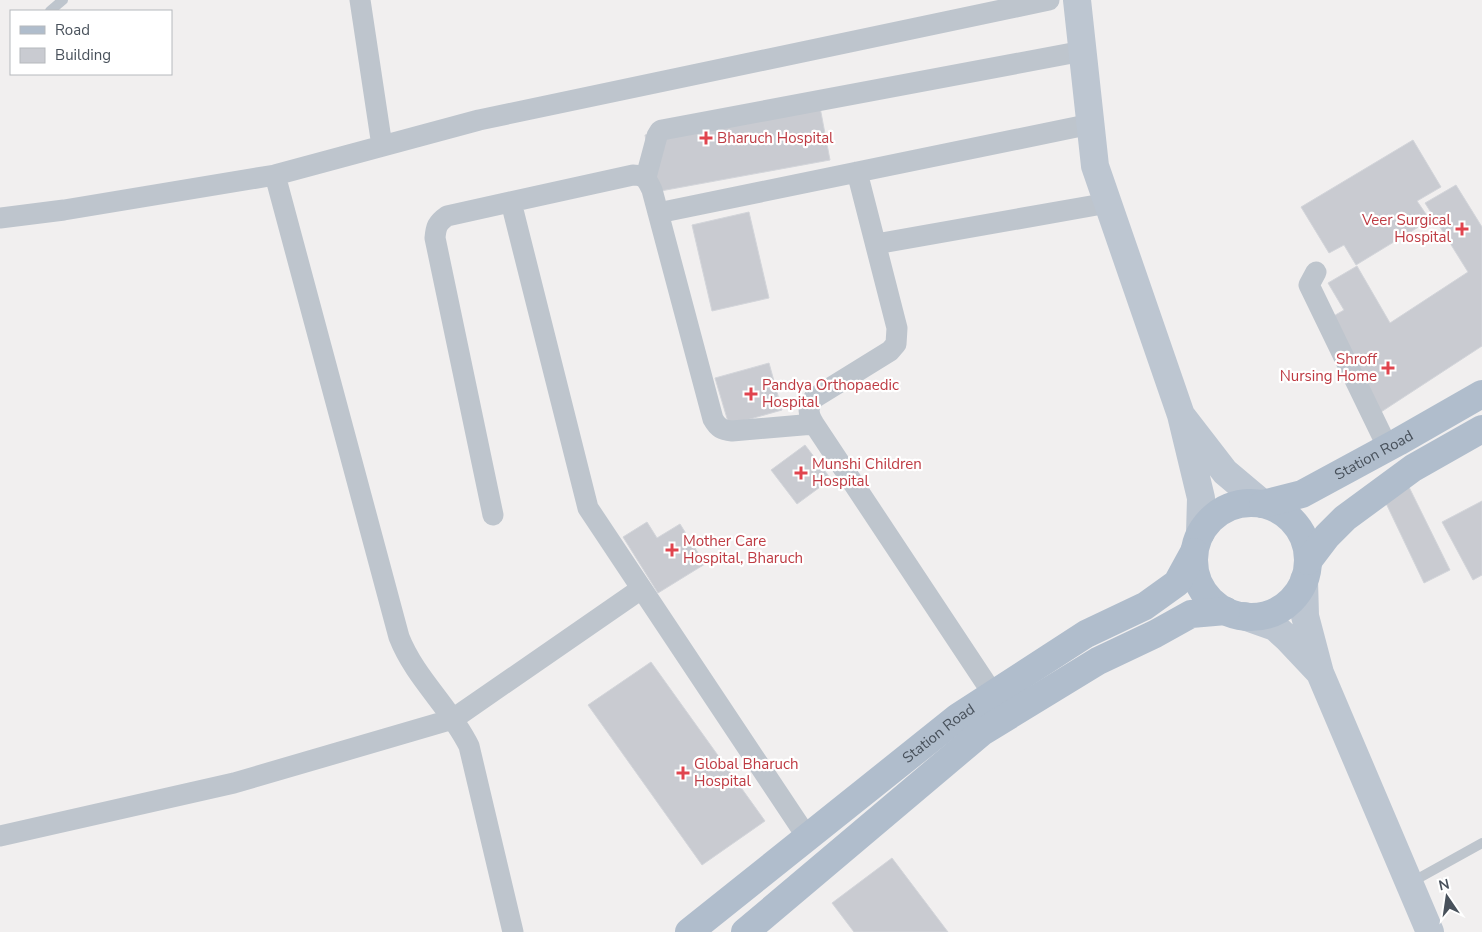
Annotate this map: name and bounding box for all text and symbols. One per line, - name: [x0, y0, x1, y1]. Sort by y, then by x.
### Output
- legend: [10, 10, 172, 75]
- text: Road: [55, 20, 90, 40]
- text: Building: [55, 45, 111, 65]
- place label: Bharuch Hospital: [717, 128, 834, 148]
- marker: Bharuch Hospital: [699, 131, 713, 145]
- place label: Veer Surgical Hospital: [1361, 210, 1452, 247]
- marker: Veer Surgical Hospital: [1455, 222, 1469, 236]
- place label: Shroff Nursing Home: [1280, 349, 1378, 386]
- marker: Shroff Nursing Home: [1381, 361, 1395, 375]
- place label: Pandya Orthopaedic Hospital: [762, 375, 899, 412]
- marker: Pandya Orthopaedic Hospital: [744, 387, 758, 401]
- street label: Station Road: [1331, 425, 1417, 485]
- place label: Munshi Children Hospital: [812, 454, 922, 491]
- marker: Munshi Children Hospital: [794, 466, 808, 480]
- place label: Mother Care Hospital, Bharuch: [683, 531, 803, 568]
- marker: Mother Care Hospital, Bharuch: [665, 543, 679, 557]
- street label: Station Road: [898, 699, 979, 768]
- place label: Global Bharuch Hospital: [694, 754, 798, 791]
- marker: Global Bharuch Hospital: [676, 766, 690, 780]
- north arrow: [1422, 872, 1472, 922]
- text: N: [1437, 874, 1451, 895]

